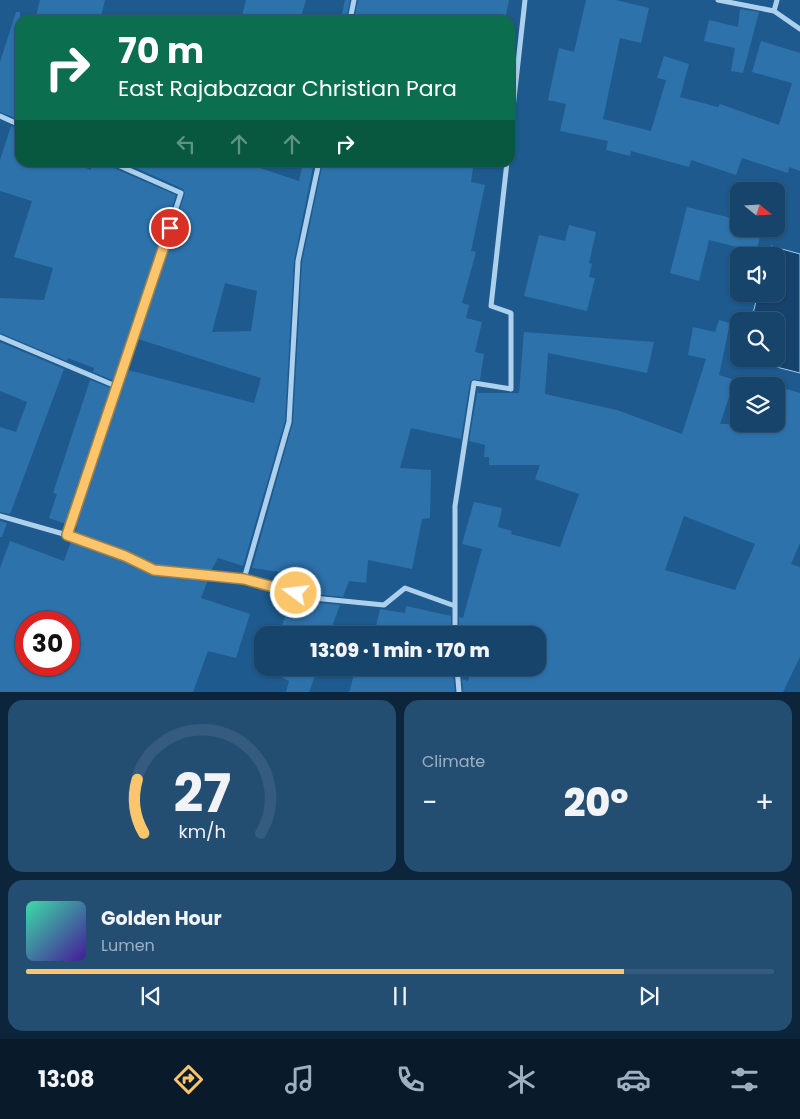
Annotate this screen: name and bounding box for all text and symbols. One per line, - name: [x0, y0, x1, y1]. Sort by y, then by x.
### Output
- text: 70 m: [118, 26, 204, 75]
- icon: right: [35, 35, 100, 100]
- text: East Rajabazaar Christian Para: [118, 73, 457, 104]
- icon: left: [172, 130, 200, 158]
- icon: ahead: [225, 130, 253, 158]
- icon: ahead: [278, 130, 306, 158]
- icon: right: [331, 130, 359, 158]
- north arrow: [730, 182, 785, 238]
- map controls: [730, 182, 785, 432]
- pin: [149, 207, 191, 249]
- icon: arrive: [156, 214, 184, 242]
- button: sound: [730, 247, 785, 302]
- button: search: [730, 312, 785, 367]
- button: layers: [730, 377, 785, 432]
- position arrow: [269, 566, 321, 618]
- speed limit sign: 30: [15, 611, 80, 676]
- text: 13:09 · 1 min · 170 m: [310, 637, 490, 664]
- text: Climate: [422, 750, 485, 773]
- text: 27: [173, 757, 231, 830]
- text: 20°: [564, 776, 629, 829]
- text: −: [422, 783, 437, 822]
- text: +: [755, 783, 774, 822]
- text: km/h: [178, 819, 226, 844]
- text: Golden Hour: [101, 905, 222, 932]
- text: Lumen: [101, 934, 155, 957]
- icon: previous: [137, 982, 165, 1010]
- icon: pause: [386, 982, 414, 1010]
- icon: next: [635, 982, 663, 1010]
- icon: directions: [171, 1062, 206, 1097]
- icon: music: [282, 1062, 317, 1097]
- icon: phone: [393, 1062, 428, 1097]
- icon: climate: [504, 1062, 539, 1097]
- icon: car: [616, 1062, 651, 1097]
- icon: filters: [727, 1062, 762, 1097]
- text: 13:08: [38, 1064, 95, 1095]

